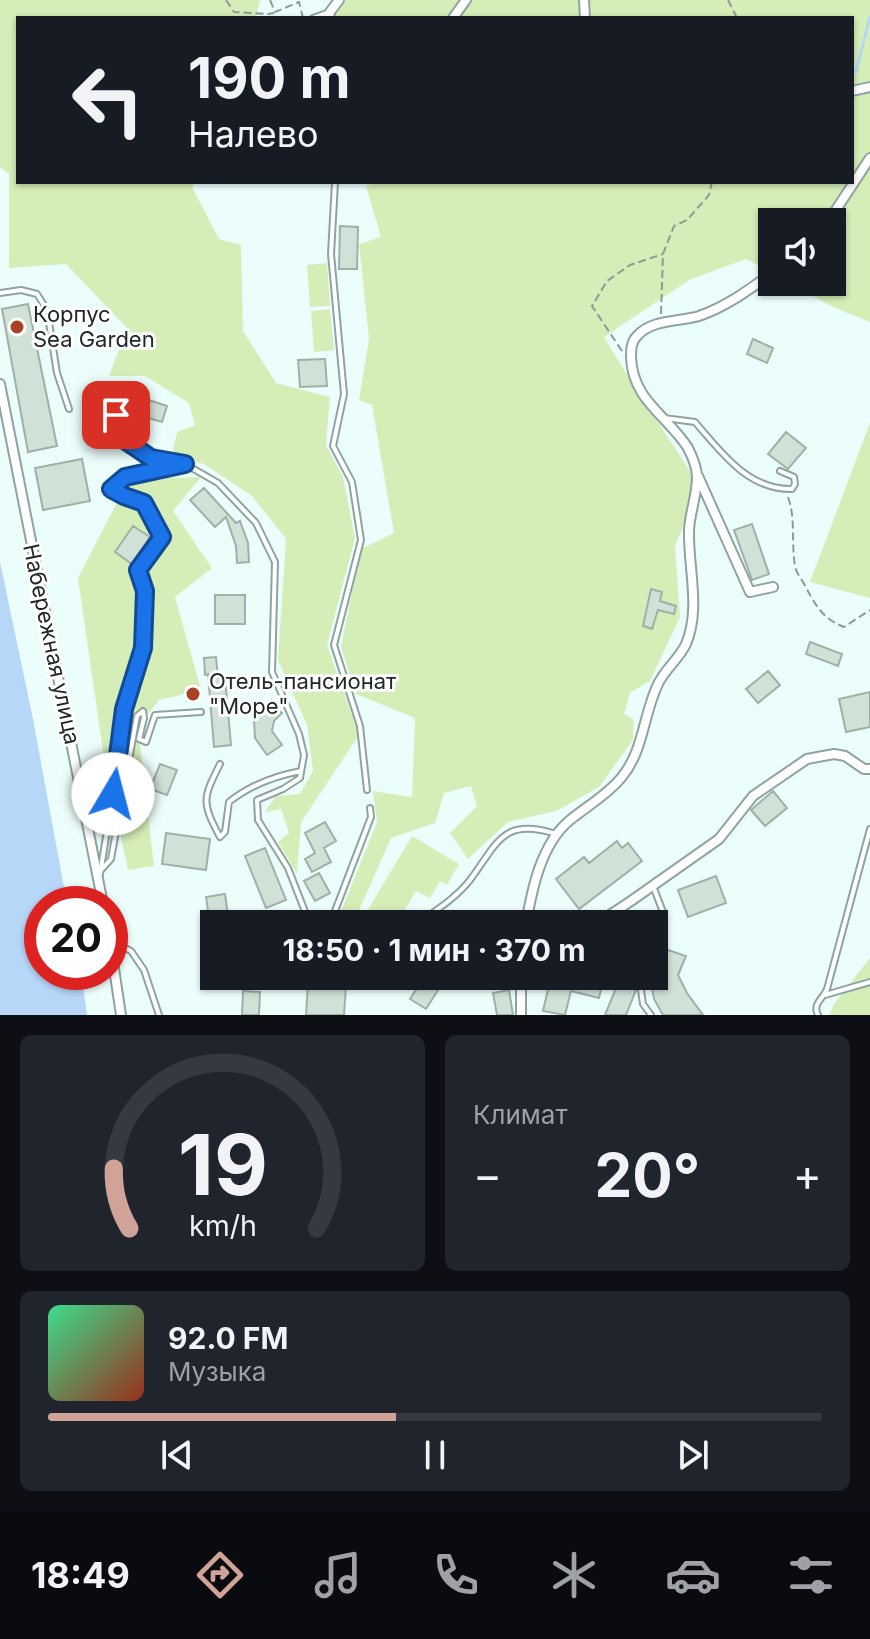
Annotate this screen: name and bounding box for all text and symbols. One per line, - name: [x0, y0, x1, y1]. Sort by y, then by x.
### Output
- text: 190 m: [188, 44, 351, 112]
- icon: left: [56, 48, 160, 152]
- text: Налево: [188, 112, 319, 156]
- map controls: [758, 208, 846, 296]
- button: sound: [758, 208, 846, 296]
- place label: Корпус Sea Garden: [33, 301, 155, 352]
- marker: Корпус Sea Garden: [8, 318, 26, 336]
- pin: [82, 381, 150, 449]
- icon: arrive: [94, 393, 138, 437]
- street label: Набережная улица: [18, 541, 86, 747]
- place label: Отель-пансионат "Море": [209, 668, 397, 719]
- marker: Отель-пансионат "Море": [184, 685, 202, 703]
- position arrow: [71, 752, 155, 836]
- speed limit sign: 20: [24, 886, 128, 990]
- text: 18:50 · 1 мин · 370 m: [282, 932, 586, 968]
- text: Климат: [473, 1099, 568, 1130]
- text: 19: [178, 1114, 267, 1215]
- text: 20°: [595, 1139, 700, 1211]
- text: −: [473, 1148, 502, 1202]
- text: +: [793, 1148, 822, 1202]
- text: km/h: [189, 1208, 256, 1243]
- text: 92.0 FM: [168, 1320, 288, 1356]
- text: Музыка: [168, 1356, 266, 1387]
- icon: previous: [155, 1433, 199, 1477]
- icon: pause: [413, 1433, 457, 1477]
- icon: next: [671, 1433, 715, 1477]
- icon: directions: [192, 1547, 248, 1603]
- icon: music: [310, 1547, 366, 1603]
- icon: phone: [428, 1547, 484, 1603]
- icon: climate: [546, 1547, 602, 1603]
- icon: car: [665, 1547, 721, 1603]
- icon: filters: [783, 1547, 839, 1603]
- text: 18:49: [31, 1553, 130, 1597]

